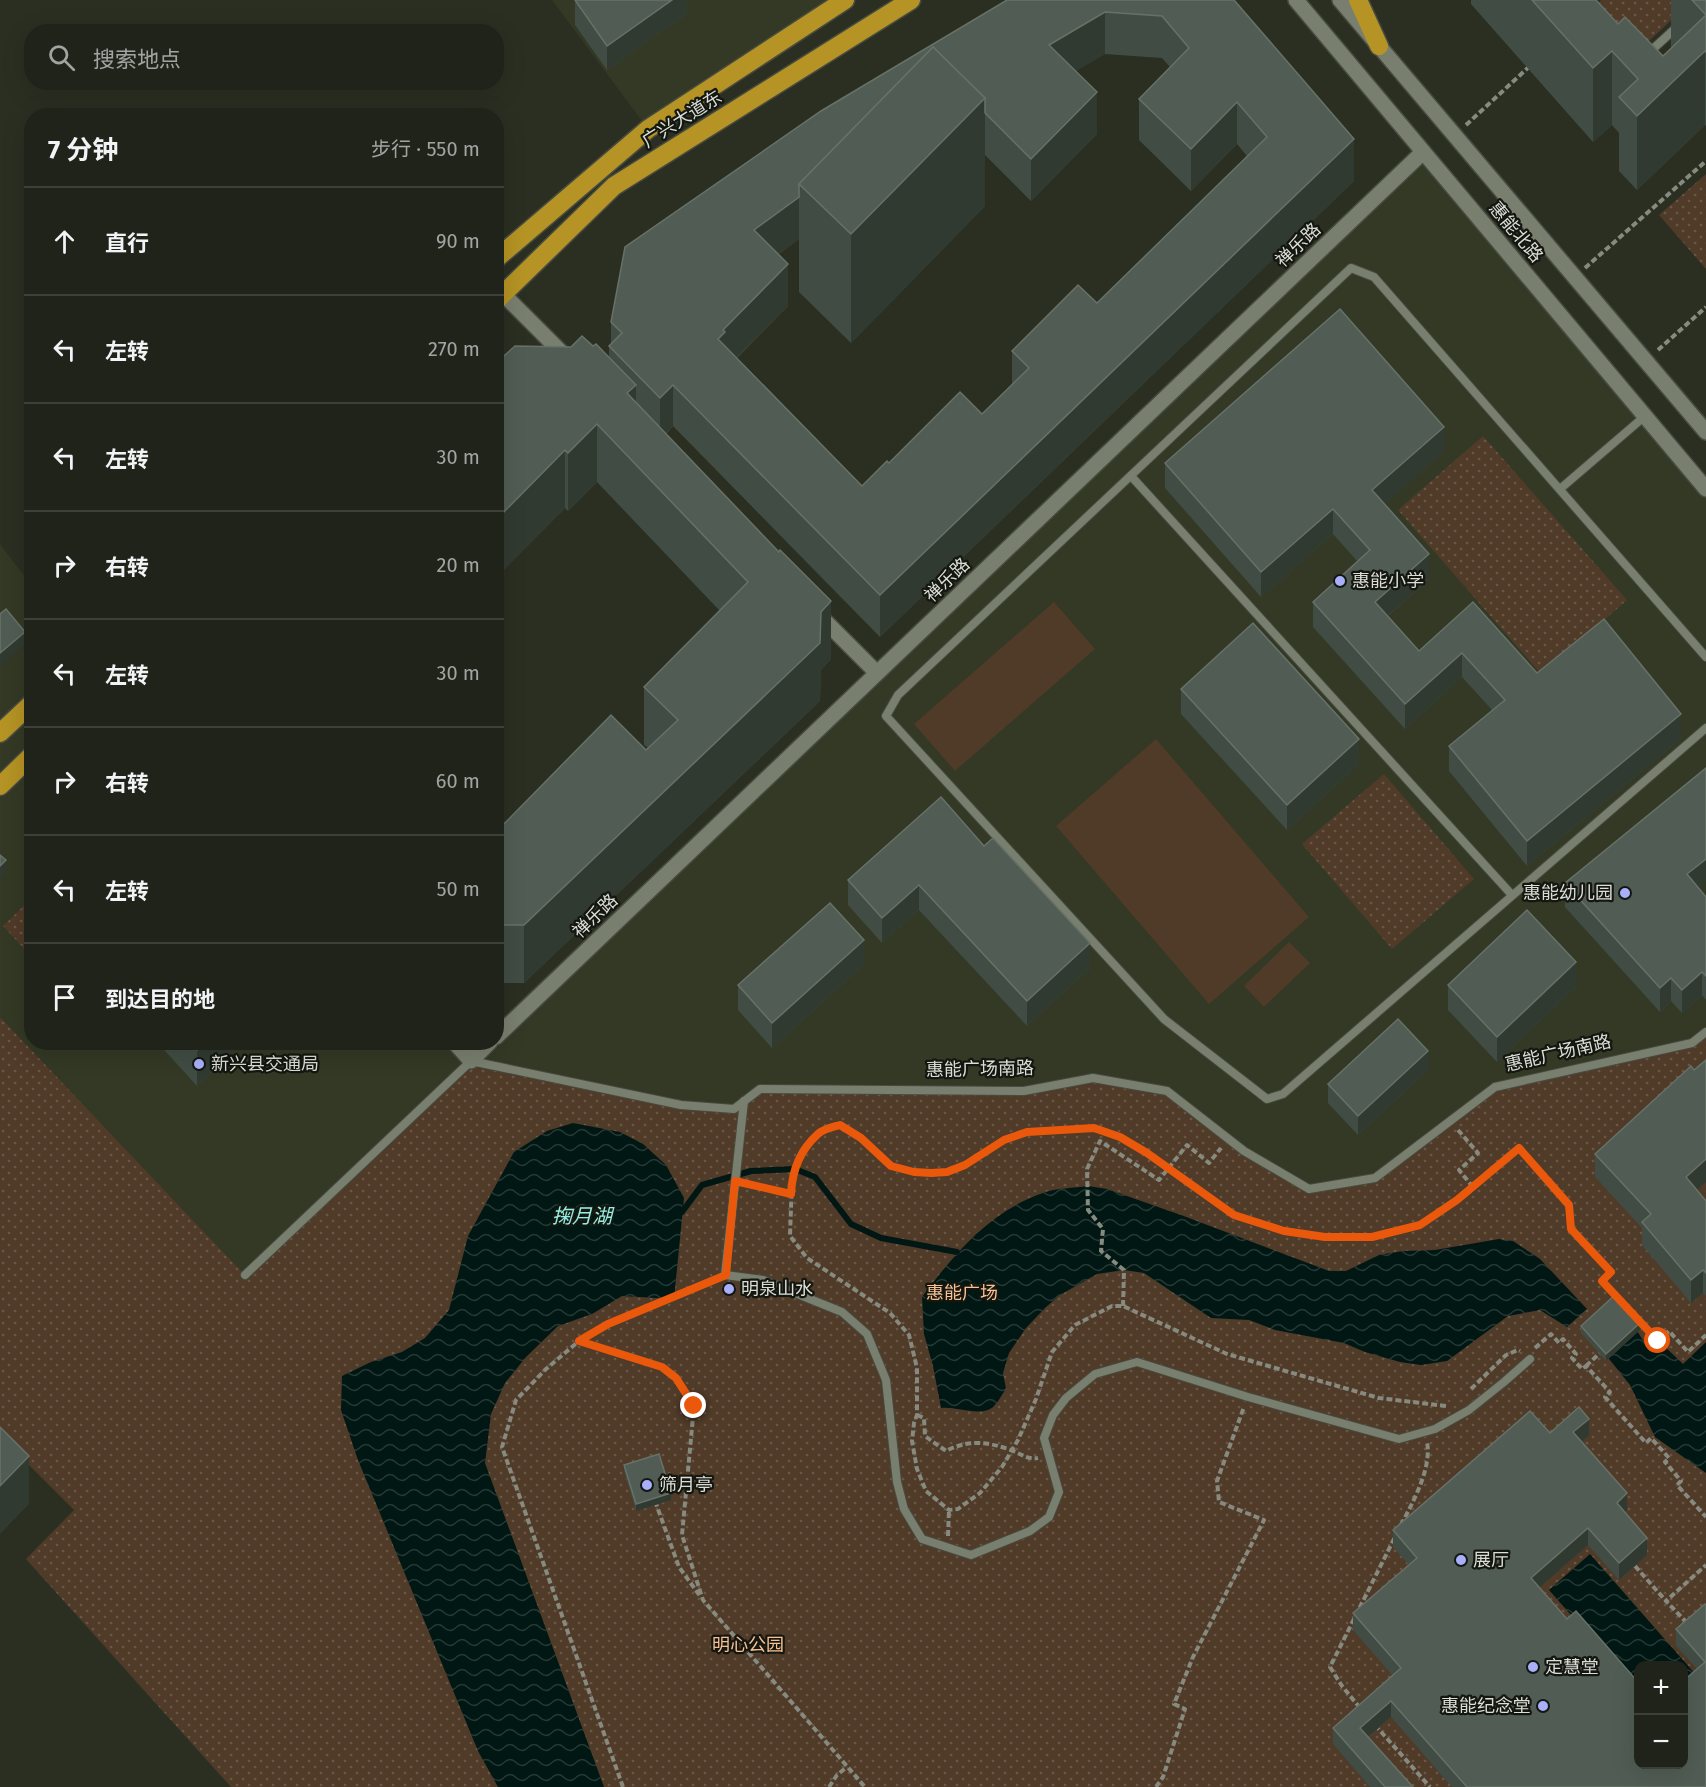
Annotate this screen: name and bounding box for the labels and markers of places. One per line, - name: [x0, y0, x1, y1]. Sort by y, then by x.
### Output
- place label: 惠能小学: [1352, 570, 1424, 592]
- marker: 惠能小学: [1333, 574, 1347, 588]
- place label: 惠能幼儿园: [1523, 882, 1613, 904]
- marker: 惠能幼儿园: [1618, 886, 1632, 900]
- place label: 新兴县交通局: [211, 1053, 319, 1075]
- marker: 新兴县交通局: [192, 1057, 206, 1071]
- place label: 明泉山水: [741, 1278, 813, 1300]
- marker: 明泉山水: [722, 1282, 736, 1296]
- place label: 筛月亭: [659, 1474, 713, 1496]
- marker: 筛月亭: [640, 1478, 654, 1492]
- place label: 展厅: [1473, 1549, 1509, 1571]
- marker: 展厅: [1454, 1553, 1468, 1567]
- place label: 定慧堂: [1545, 1656, 1599, 1678]
- marker: 定慧堂: [1526, 1660, 1540, 1674]
- place label: 惠能纪念堂: [1441, 1695, 1531, 1717]
- marker: 惠能纪念堂: [1536, 1699, 1550, 1713]

